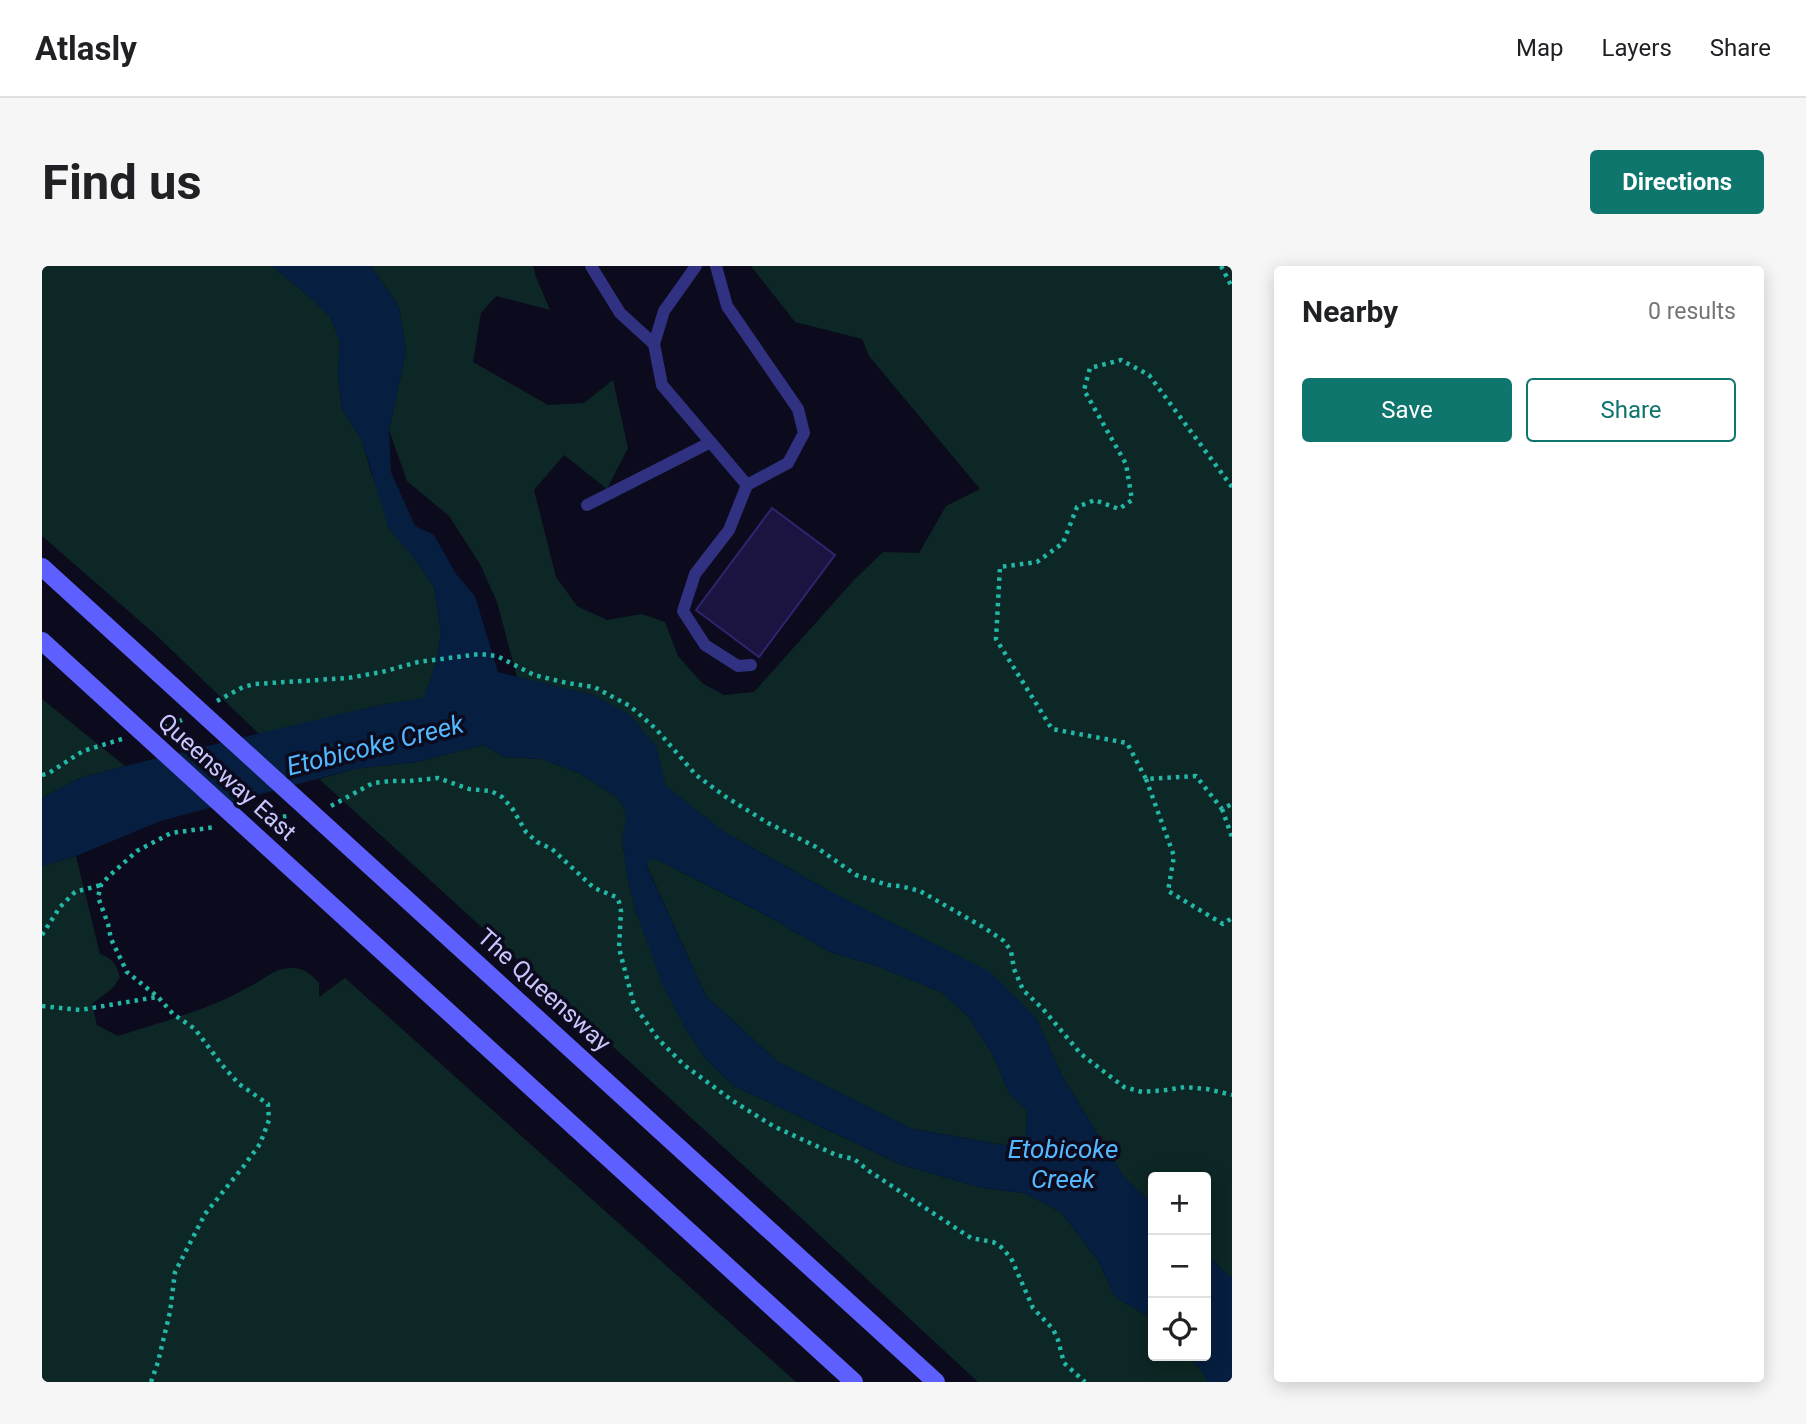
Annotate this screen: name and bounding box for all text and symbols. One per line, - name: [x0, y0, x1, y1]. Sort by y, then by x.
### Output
- text: Atlasly: [35, 29, 137, 68]
- text: Map: [1516, 34, 1564, 62]
- text: Layers: [1602, 34, 1672, 62]
- text: Share: [1710, 34, 1771, 62]
- button: Directions: [1590, 150, 1764, 214]
- text: Find us: [42, 154, 202, 211]
- text: Nearby: [1302, 294, 1398, 329]
- text: 0 results: [1648, 298, 1736, 325]
- button: Save: [1302, 378, 1512, 442]
- button: Share: [1526, 378, 1736, 442]
- street label: Queensway East: [152, 708, 302, 846]
- water label: Etobicoke Creek: [283, 708, 468, 781]
- street label: The Queensway: [472, 923, 617, 1057]
- water label: Etobicoke Creek: [1008, 1134, 1118, 1194]
- map controls: [1148, 1172, 1211, 1361]
- button: +: [1148, 1172, 1211, 1235]
- button: −: [1148, 1235, 1211, 1298]
- button: locate: [1148, 1298, 1211, 1361]

